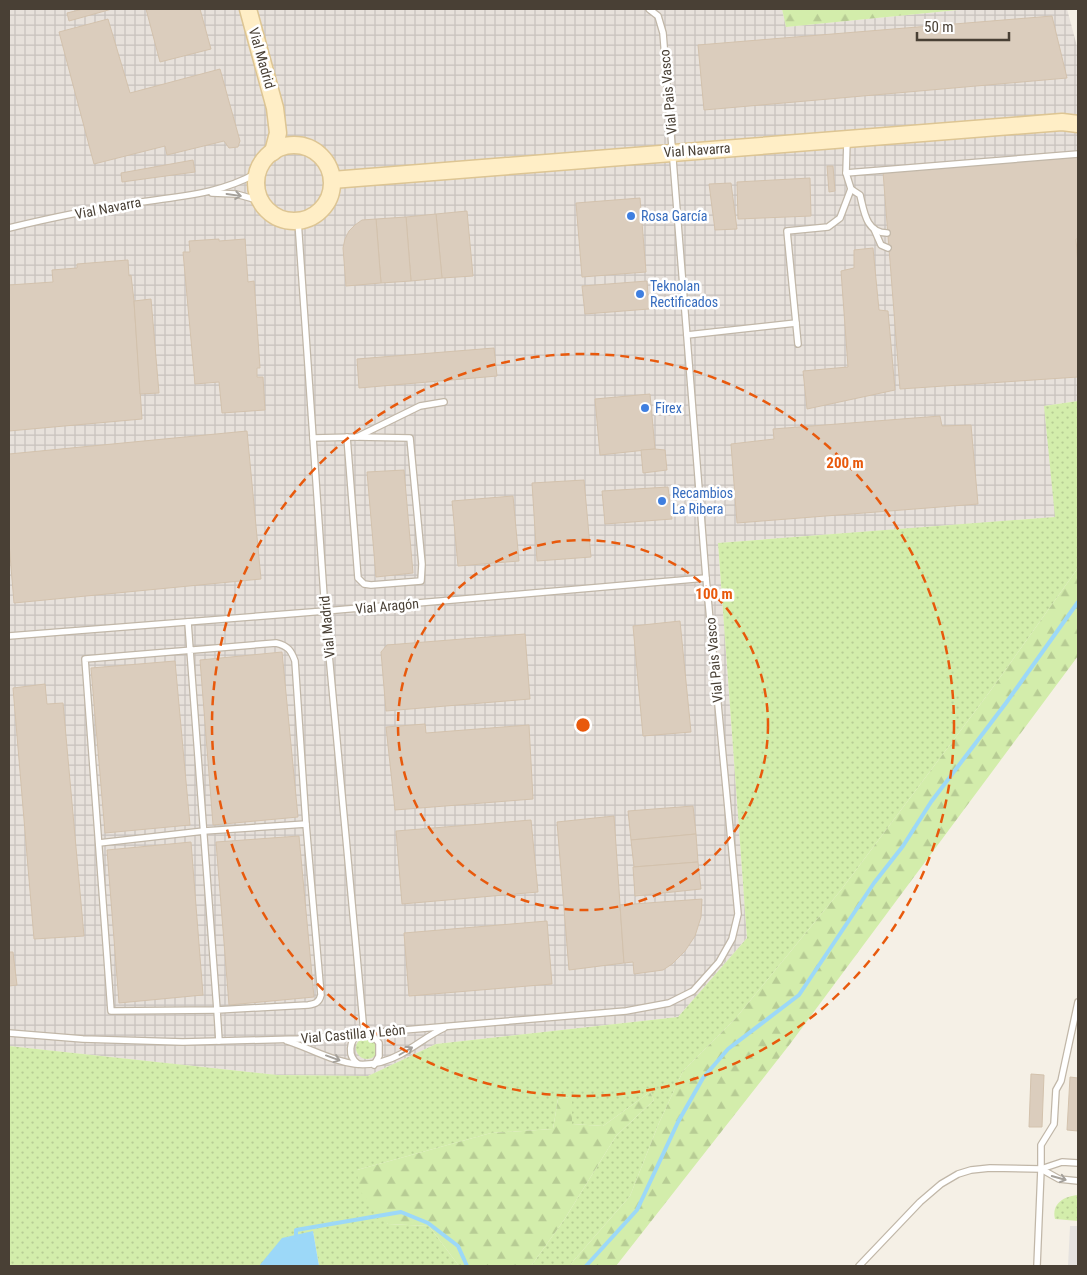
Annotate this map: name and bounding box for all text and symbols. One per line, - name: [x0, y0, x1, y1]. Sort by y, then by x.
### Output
- scale bar: [917, 10, 1010, 42]
- text: 50 m: [924, 18, 954, 36]
- street label: Vial Madrid: [246, 26, 278, 90]
- street label: Vial Pais Vasco: [656, 49, 680, 135]
- street label: Vial Navarra: [663, 140, 731, 160]
- one-way arrow: [226, 190, 242, 200]
- street label: Vial Navarra: [74, 194, 142, 222]
- place label: Rosa García: [641, 208, 707, 224]
- marker: Rosa García: [625, 210, 637, 222]
- place label: Teknolan Rectificados: [650, 278, 718, 310]
- marker: Teknolan Rectificados: [634, 288, 646, 300]
- place label: Firex: [655, 400, 682, 416]
- marker: Firex: [639, 402, 651, 414]
- text: 200 m: [826, 454, 864, 472]
- place label: Recambios La Ribera: [672, 485, 733, 517]
- marker: Recambios La Ribera: [656, 495, 668, 507]
- text: 100 m: [695, 585, 733, 603]
- street label: Vial Madrid: [316, 595, 338, 659]
- street label: Vial Aragón: [355, 595, 419, 617]
- street label: Vial Pais Vasco: [702, 617, 726, 703]
- centre of rings: [574, 716, 592, 734]
- street label: Vial Castilla y Leòn: [300, 1021, 406, 1047]
- one-way arrow: [399, 1045, 413, 1055]
- one-way arrow: [325, 1054, 340, 1063]
- one-way arrow: [1051, 1173, 1067, 1183]

